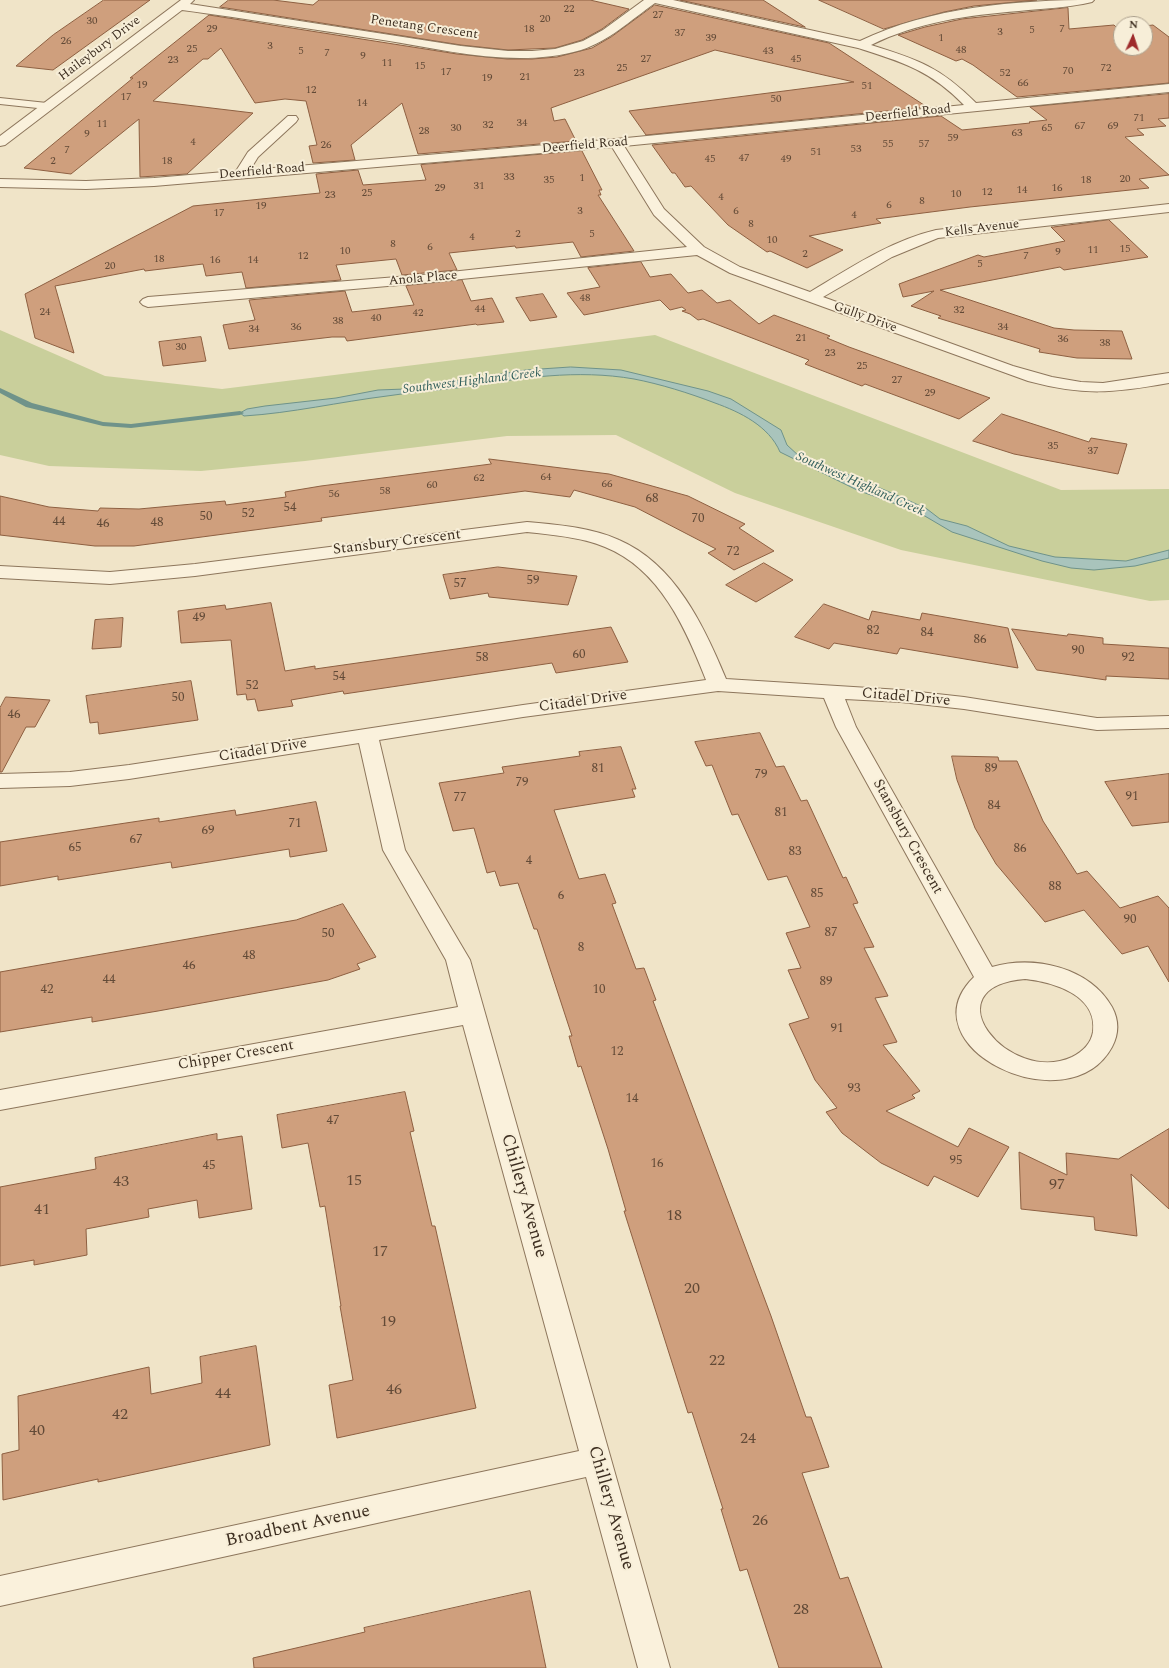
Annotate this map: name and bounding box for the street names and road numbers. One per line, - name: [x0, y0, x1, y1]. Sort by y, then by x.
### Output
- street label: Haileybury Drive: [56, 13, 144, 85]
- street label: Penetang Crescent: [369, 13, 479, 43]
- street label: Deerfield Road: [864, 102, 952, 126]
- street label: Deerfield Road: [541, 134, 629, 158]
- street label: Deerfield Road: [218, 160, 306, 184]
- street label: Kells Avenue: [944, 217, 1020, 241]
- street label: Anola Place: [388, 268, 458, 290]
- street label: Gully Drive: [831, 299, 899, 337]
- street label: Stansbury Crescent: [332, 526, 462, 560]
- street label: Citadel Drive: [861, 685, 951, 711]
- street label: Citadel Drive: [538, 687, 628, 717]
- street label: Citadel Drive: [218, 735, 308, 767]
- street label: Stansbury Crescent: [868, 776, 946, 898]
- street label: Chipper Crescent: [177, 1037, 295, 1075]
- street label: Chillery Avenue: [495, 1131, 551, 1261]
- street label: Chillery Avenue: [582, 1443, 638, 1573]
- street label: Broadbent Avenue: [224, 1501, 372, 1553]

